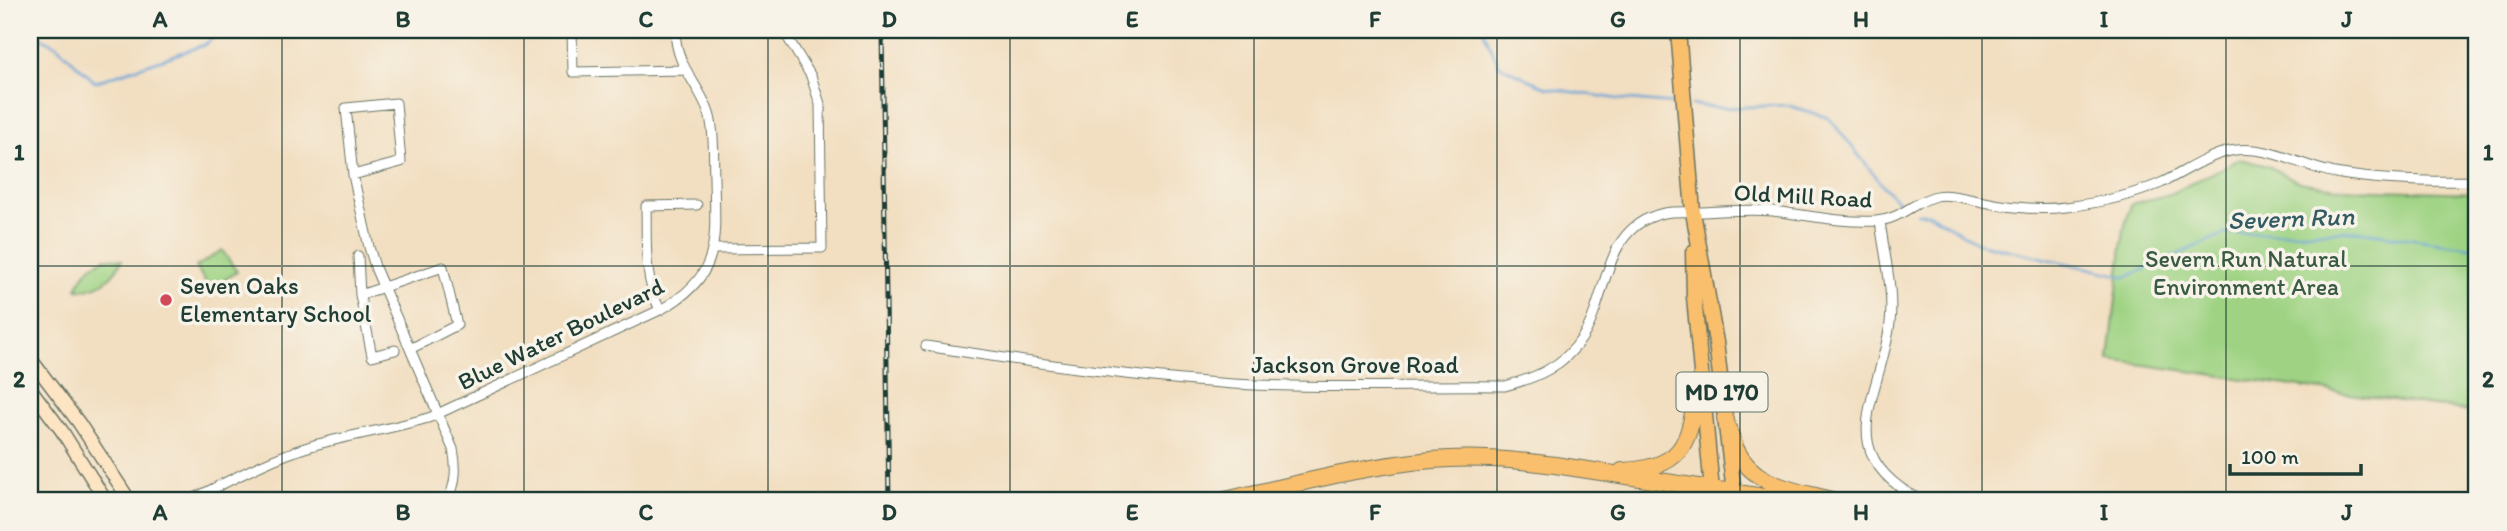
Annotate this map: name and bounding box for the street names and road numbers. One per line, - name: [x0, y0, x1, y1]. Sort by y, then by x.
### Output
- street label: Old Mill Road: [1733, 177, 1873, 214]
- street label: Blue Water Boulevard: [453, 271, 669, 396]
- street label: Jackson Grove Road: [1251, 350, 1459, 379]
- road number: MD 170: [1676, 372, 1768, 412]

